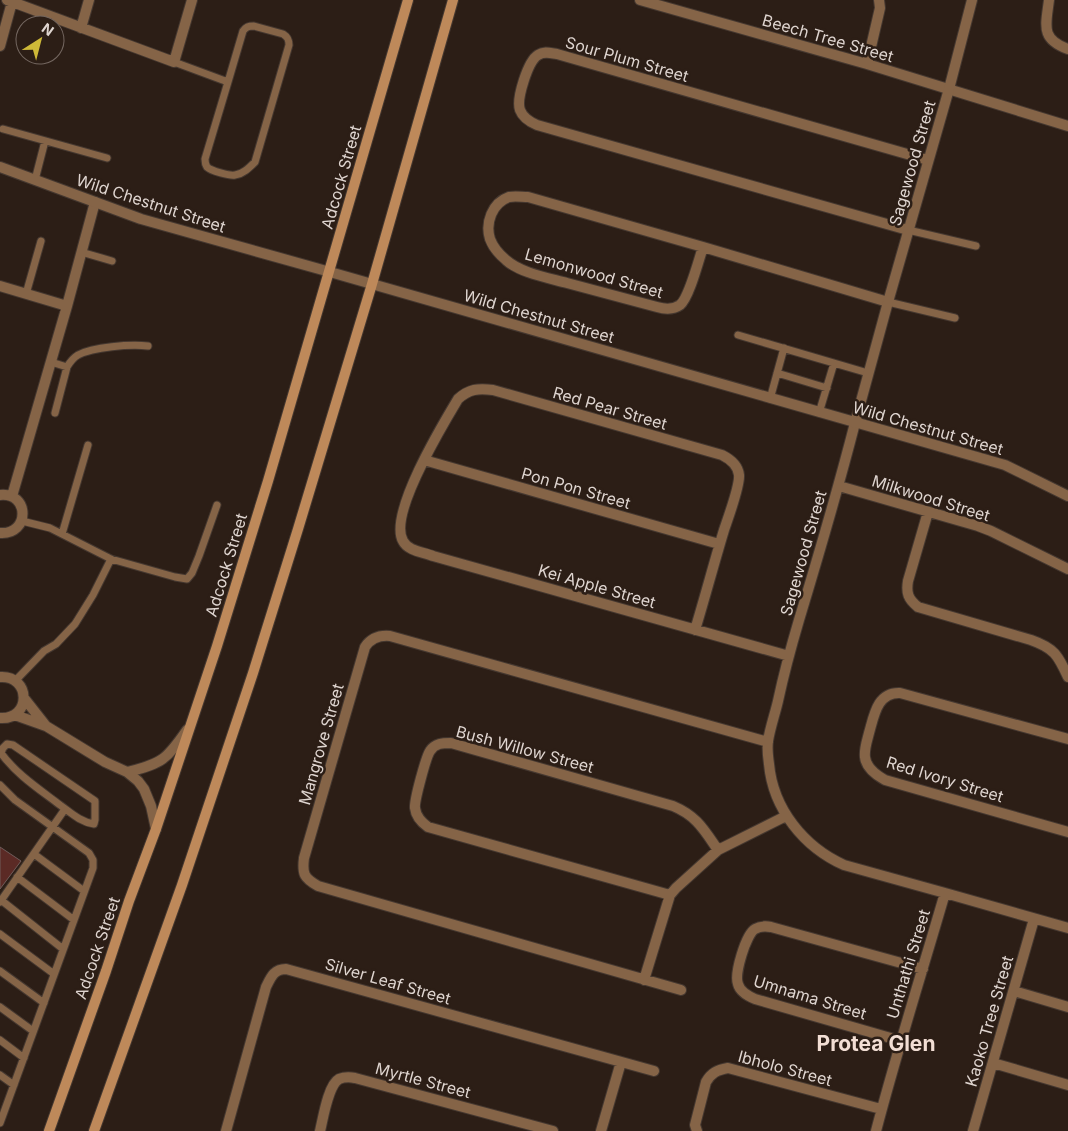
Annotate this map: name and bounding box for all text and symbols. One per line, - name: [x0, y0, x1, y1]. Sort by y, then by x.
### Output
- street label: Beech Tree Street: [760, 10, 896, 66]
- north arrow: [15, 15, 65, 65]
- text: N: [39, 19, 57, 39]
- street label: Sour Plum Street: [563, 32, 691, 86]
- street label: Sagewood Street: [885, 98, 939, 228]
- street label: Adcock Street: [317, 123, 365, 231]
- street label: Wild Chestnut Street: [74, 169, 228, 237]
- street label: Lemonwood Street: [523, 244, 665, 302]
- street label: Wild Chestnut Street: [461, 285, 617, 347]
- street label: Red Pear Street: [551, 382, 669, 434]
- street label: Wild Chestnut Street: [850, 397, 1006, 459]
- street label: Pon Pon Street: [519, 463, 633, 513]
- street label: Milkwood Street: [870, 471, 992, 525]
- street label: Sagewood Street: [776, 488, 830, 618]
- street label: Adcock Street: [201, 511, 251, 619]
- street label: Kei Apple Street: [536, 560, 658, 612]
- street label: Mangrove Street: [294, 681, 348, 807]
- street label: Bush Willow Street: [454, 721, 596, 777]
- street label: Red Ivory Street: [884, 752, 1006, 806]
- street label: Adcock Street: [70, 894, 124, 1002]
- street label: Unthathi Street: [882, 907, 934, 1021]
- street label: Kaoko Tree Street: [961, 953, 1017, 1089]
- street label: Silver Leaf Street: [323, 954, 453, 1008]
- street label: Umnama Street: [751, 970, 869, 1024]
- district label: Protea Glen: [817, 1031, 935, 1056]
- street label: Ibholo Street: [736, 1046, 834, 1090]
- street label: Myrtle Street: [373, 1058, 473, 1102]

